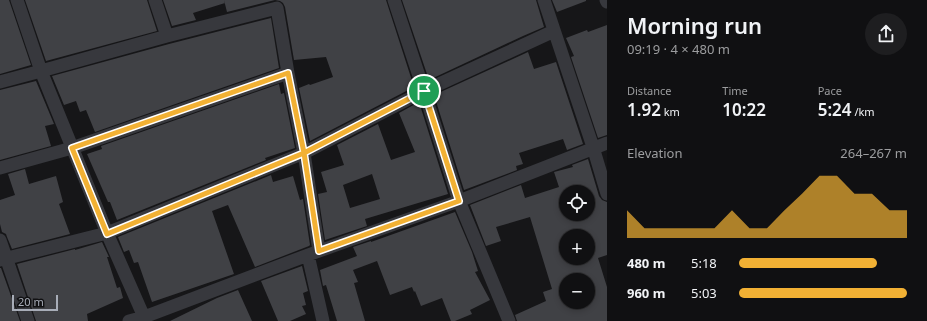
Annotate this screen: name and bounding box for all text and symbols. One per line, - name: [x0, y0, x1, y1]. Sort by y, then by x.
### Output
- text: Morning run: [627, 10, 762, 40]
- button: share: [865, 13, 907, 55]
- text: 09:19 · 4 × 480 m: [627, 40, 730, 58]
- pin: [407, 74, 441, 108]
- icon: arrive: [413, 80, 435, 102]
- text: Distance: [627, 83, 672, 98]
- text: Time: [722, 83, 748, 98]
- text: Pace: [818, 83, 842, 98]
- text: 1.92: [627, 98, 661, 121]
- text: 10:22: [722, 98, 766, 121]
- text: 5:24: [818, 98, 852, 121]
- text: km: [661, 104, 680, 119]
- text: /km: [852, 104, 875, 119]
- text: Elevation: [627, 144, 683, 162]
- text: 264–267 m: [840, 144, 907, 162]
- map controls: [559, 185, 595, 309]
- button: locate: [559, 185, 595, 221]
- button: +: [559, 229, 595, 265]
- text: 480 m: [627, 254, 665, 272]
- text: 5:18: [691, 254, 717, 272]
- button: −: [559, 273, 595, 309]
- text: 960 m: [627, 284, 665, 302]
- text: 5:03: [691, 284, 717, 302]
- scale bar: [12, 293, 58, 312]
- text: 20 m: [18, 294, 44, 309]

